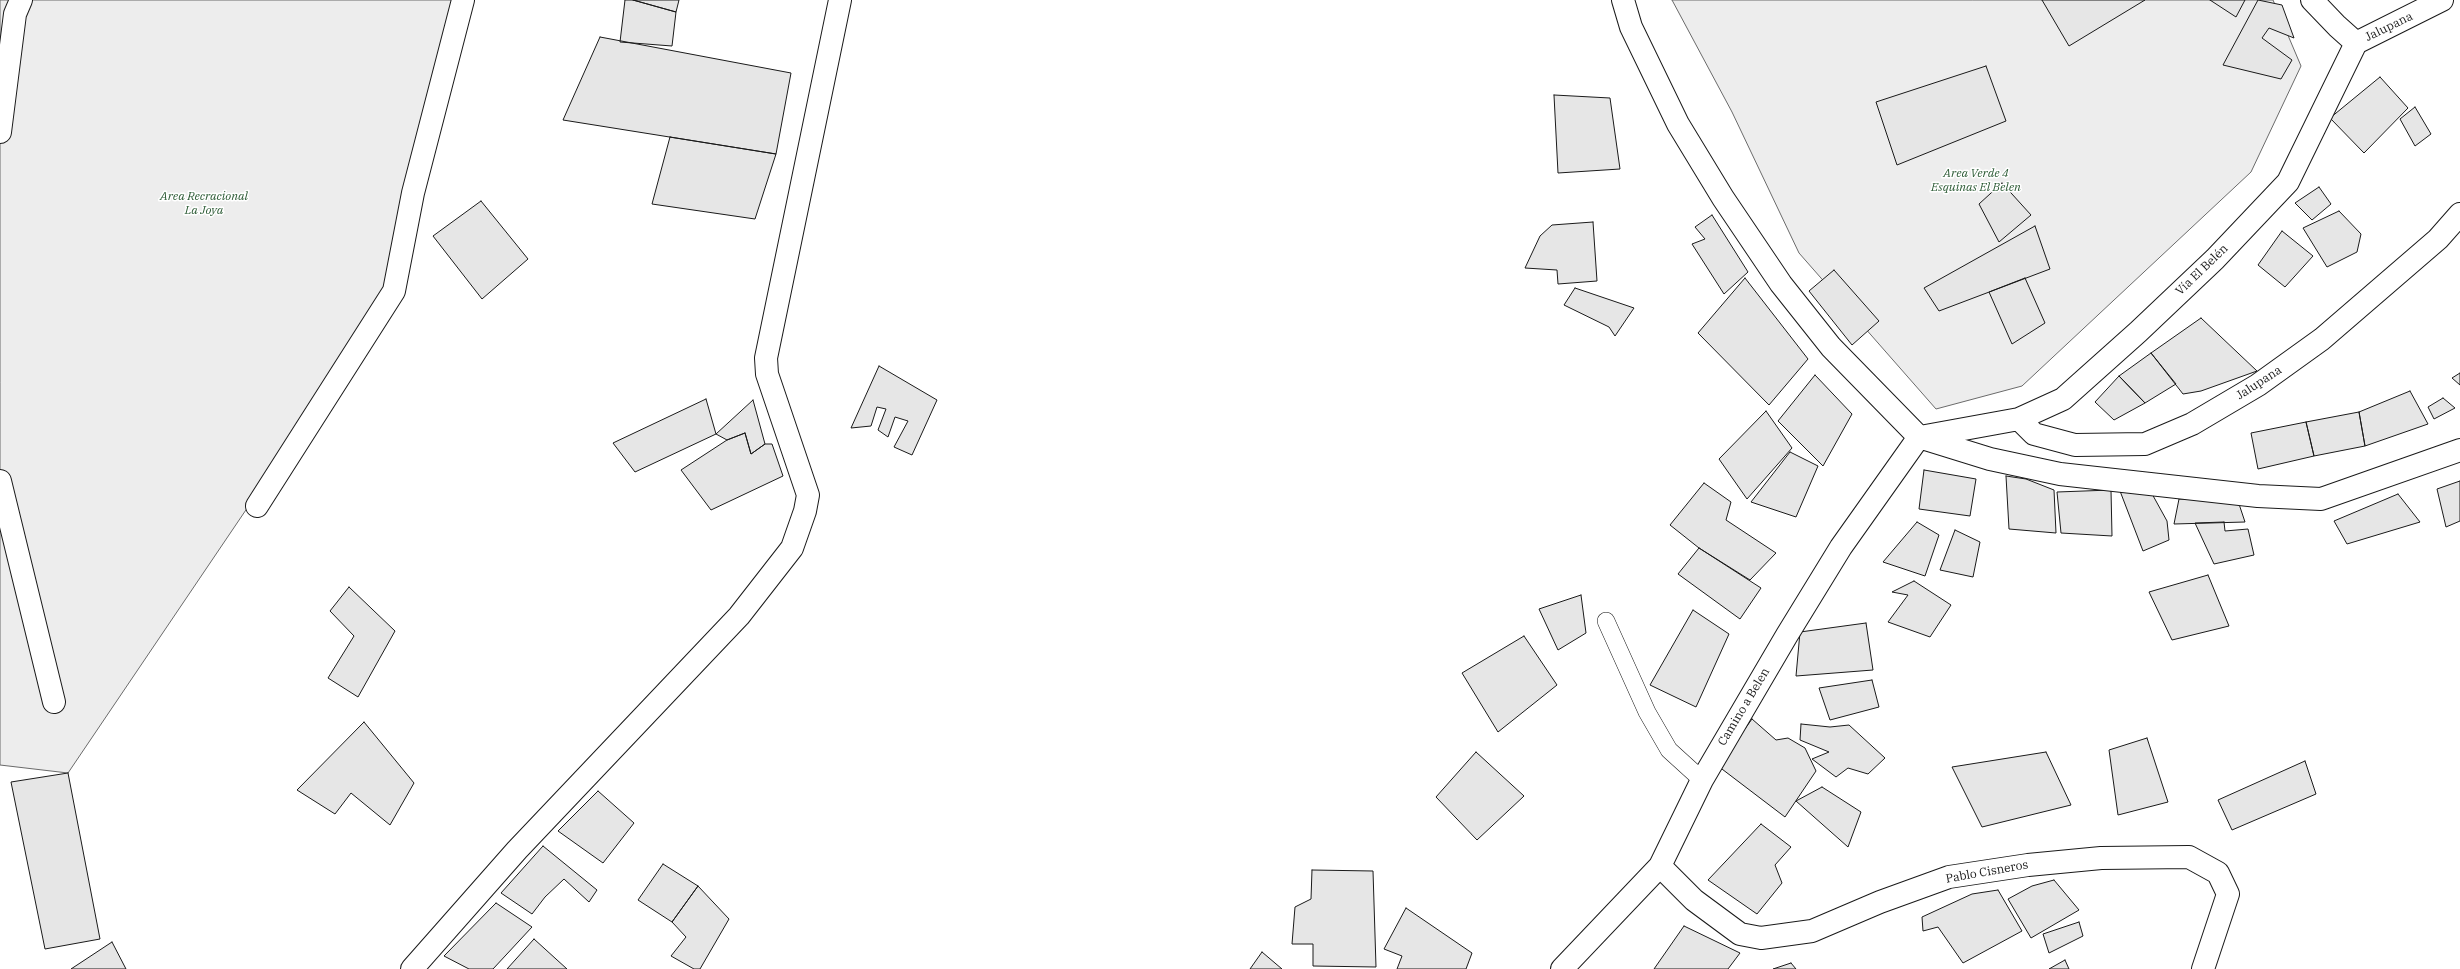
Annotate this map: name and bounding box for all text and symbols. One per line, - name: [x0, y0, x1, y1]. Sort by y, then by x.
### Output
- street label: Jalupana: [2363, 9, 2415, 45]
- park label: Area Verde 4 Esquinas El Belen: [1931, 167, 2021, 195]
- park label: Area Recracional La Joya: [160, 190, 248, 218]
- street label: Vía El Belén: [2173, 242, 2231, 298]
- street label: Jalupana: [2234, 363, 2284, 403]
- street label: Camino a Belen: [1715, 666, 1773, 748]
- street label: Pablo Cisneros: [1945, 858, 2029, 886]

